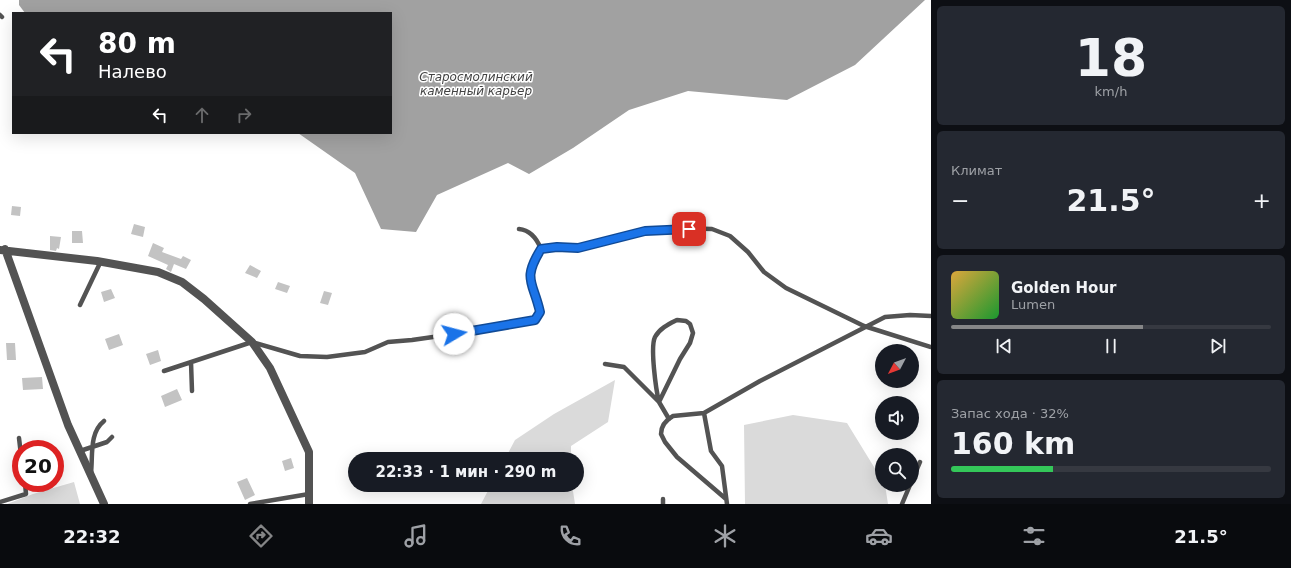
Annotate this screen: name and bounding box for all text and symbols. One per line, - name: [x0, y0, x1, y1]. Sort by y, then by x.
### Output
- text: 80 m: [98, 27, 176, 60]
- icon: left: [32, 28, 84, 80]
- text: 18: [1075, 28, 1147, 88]
- text: Налево: [98, 61, 167, 82]
- water label: Старосмолинский каменный карьер: [419, 70, 533, 98]
- text: km/h: [1095, 84, 1127, 99]
- icon: left: [149, 104, 171, 126]
- icon: ahead: [191, 104, 213, 126]
- icon: right: [233, 104, 255, 126]
- text: Климат: [951, 163, 1002, 178]
- text: 21.5°: [1066, 183, 1156, 218]
- text: −: [951, 188, 969, 213]
- text: +: [1253, 188, 1271, 213]
- pin: [672, 212, 706, 246]
- icon: arrive: [678, 218, 700, 240]
- text: Golden Hour: [1011, 279, 1117, 297]
- text: Lumen: [1011, 297, 1055, 312]
- position arrow: [433, 313, 475, 355]
- icon: previous: [993, 335, 1015, 357]
- icon: pause: [1100, 335, 1122, 357]
- icon: next: [1207, 335, 1229, 357]
- north arrow: [875, 344, 919, 388]
- map controls: [875, 344, 919, 492]
- button: sound: [875, 396, 919, 440]
- text: Запас хода · 32%: [951, 406, 1069, 421]
- text: 160 km: [951, 426, 1075, 461]
- speed limit sign: 20: [12, 440, 64, 492]
- button: search: [875, 448, 919, 492]
- text: 22:33 · 1 мин · 290 m: [376, 463, 557, 481]
- icon: directions: [247, 522, 275, 550]
- icon: music: [402, 522, 430, 550]
- icon: phone: [556, 522, 584, 550]
- icon: climate: [711, 522, 739, 550]
- icon: car: [865, 522, 893, 550]
- icon: filters: [1020, 522, 1048, 550]
- text: 22:32: [63, 526, 121, 547]
- text: 21.5°: [1174, 526, 1228, 547]

